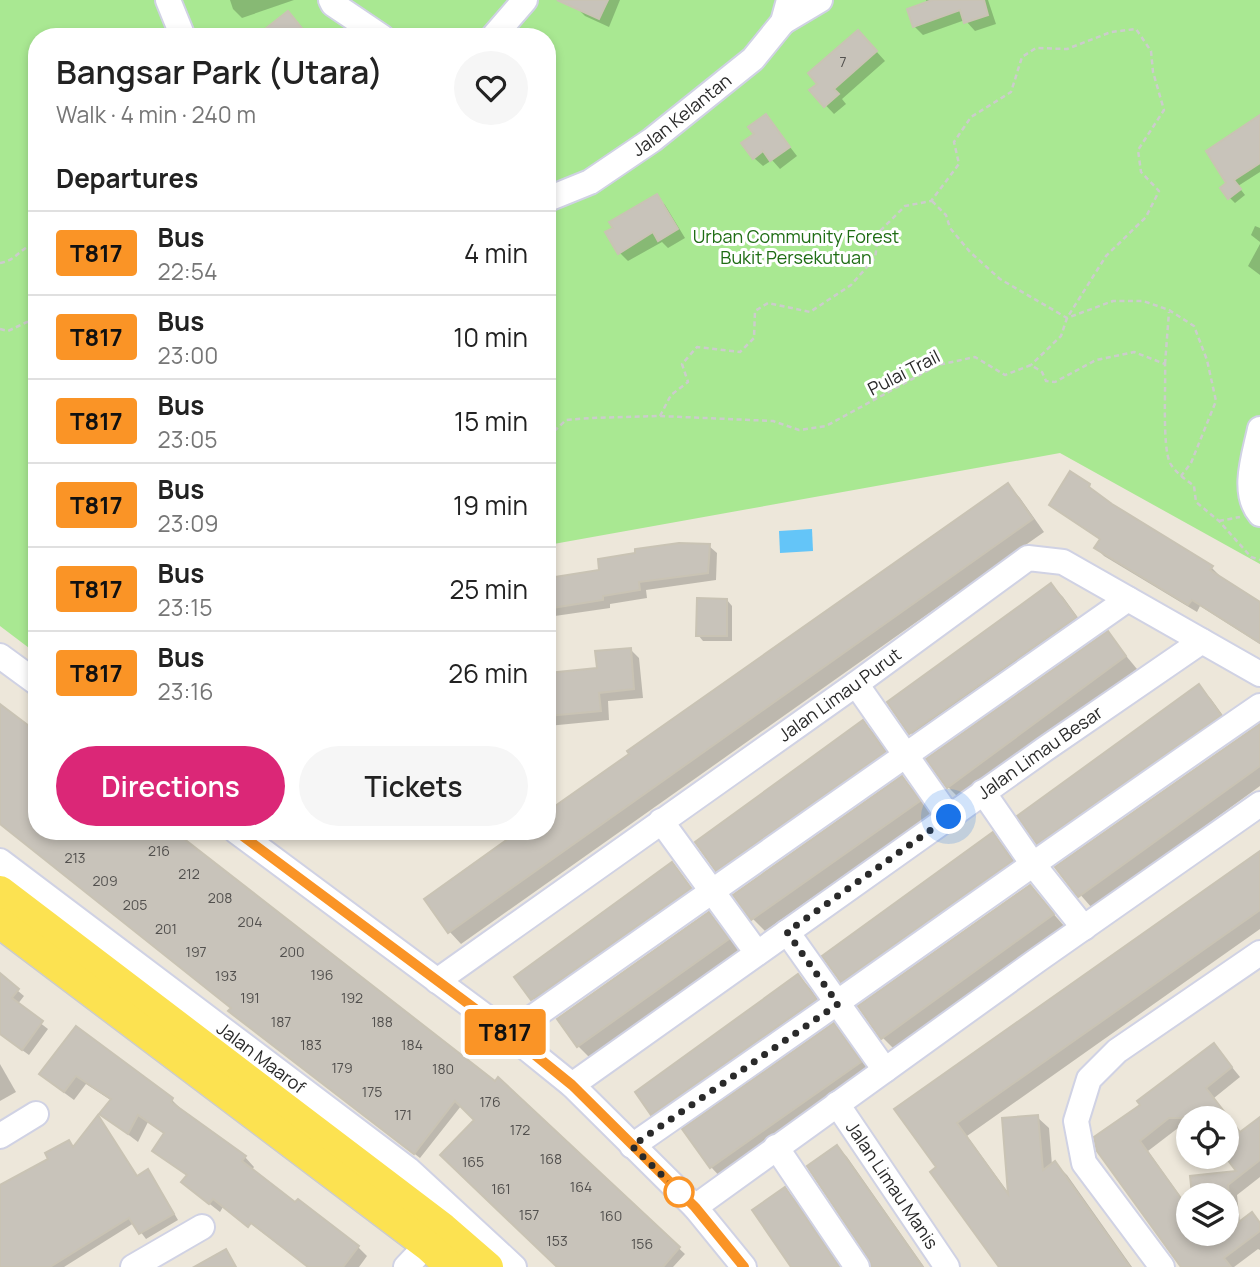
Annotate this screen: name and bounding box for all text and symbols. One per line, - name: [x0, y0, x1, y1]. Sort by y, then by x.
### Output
- text: Bangsar Park (Utara): [56, 49, 383, 94]
- button: heart: [454, 51, 528, 125]
- house number: 7: [839, 52, 847, 71]
- street label: Jalan Kelantan: [627, 68, 736, 161]
- text: Walk · 4 min · 240 m: [56, 98, 256, 130]
- text: Departures: [56, 160, 198, 196]
- text: Bus: [158, 219, 204, 255]
- park label: Urban Community Forest Bukit Persekutuan: [693, 224, 899, 269]
- text: 4 min: [464, 235, 528, 271]
- text: T817: [70, 236, 123, 269]
- text: 22:54: [158, 255, 218, 287]
- text: Bus: [158, 303, 204, 339]
- text: 10 min: [453, 319, 528, 355]
- text: T817: [70, 320, 123, 353]
- text: 23:00: [158, 339, 218, 371]
- street label: Pulai Trail: [863, 344, 944, 400]
- text: Bus: [158, 387, 204, 423]
- text: 15 min: [454, 403, 528, 439]
- text: T817: [70, 404, 123, 437]
- text: 23:05: [158, 423, 218, 455]
- text: Bus: [158, 471, 204, 507]
- text: 19 min: [453, 487, 528, 523]
- text: T817: [70, 488, 123, 521]
- text: 23:09: [158, 507, 219, 539]
- text: Bus: [158, 555, 204, 591]
- text: 25 min: [449, 571, 528, 607]
- text: T817: [70, 572, 123, 605]
- text: 23:15: [158, 591, 213, 623]
- text: Bus: [158, 639, 204, 675]
- street label: Jalan Limau Purut: [773, 642, 906, 746]
- text: 26 min: [448, 655, 528, 691]
- text: T817: [70, 656, 123, 689]
- text: 23:16: [158, 675, 214, 707]
- street label: Jalan Limau Besar: [972, 700, 1107, 804]
- button: Directions: [56, 746, 285, 826]
- button: Tickets: [299, 746, 528, 826]
- your location: [931, 799, 966, 834]
- house number: 216: [148, 841, 170, 860]
- house number: 213: [64, 848, 86, 867]
- house number: 212: [178, 864, 200, 883]
- house number: 209: [92, 871, 118, 890]
- house number: 208: [208, 888, 232, 907]
- house number: 205: [123, 895, 147, 914]
- house number: 204: [238, 912, 262, 931]
- house number: 201: [155, 919, 177, 938]
- house number: 197: [186, 942, 207, 961]
- house number: 200: [279, 942, 305, 961]
- house number: 196: [311, 965, 333, 984]
- house number: 193: [215, 966, 237, 985]
- house number: 191: [240, 988, 260, 1007]
- house number: 192: [341, 988, 363, 1007]
- line badge: T817: [456, 1009, 554, 1055]
- house number: 187: [271, 1012, 291, 1031]
- house number: 188: [371, 1012, 393, 1031]
- text: T817: [479, 1015, 531, 1048]
- street label: Jalan Maarof: [212, 1016, 311, 1099]
- house number: 183: [300, 1035, 322, 1054]
- house number: 184: [401, 1035, 423, 1054]
- house number: 179: [331, 1058, 353, 1077]
- house number: 180: [432, 1059, 454, 1078]
- house number: 175: [362, 1082, 382, 1101]
- house number: 176: [479, 1092, 501, 1111]
- house number: 171: [394, 1105, 412, 1124]
- map controls: [1176, 1106, 1239, 1246]
- button: locate: [1176, 1106, 1239, 1169]
- street label: Jalan Limau Manis: [841, 1116, 944, 1253]
- house number: 172: [510, 1120, 530, 1139]
- house number: 168: [540, 1149, 562, 1168]
- house number: 165: [462, 1152, 484, 1171]
- house number: 164: [570, 1177, 592, 1196]
- unlabelled marker: [664, 1177, 694, 1207]
- house number: 161: [491, 1179, 511, 1198]
- button: layers: [1176, 1183, 1239, 1246]
- house number: 157: [519, 1205, 539, 1224]
- house number: 160: [600, 1206, 622, 1225]
- house number: 153: [546, 1231, 568, 1250]
- house number: 156: [631, 1234, 653, 1253]

